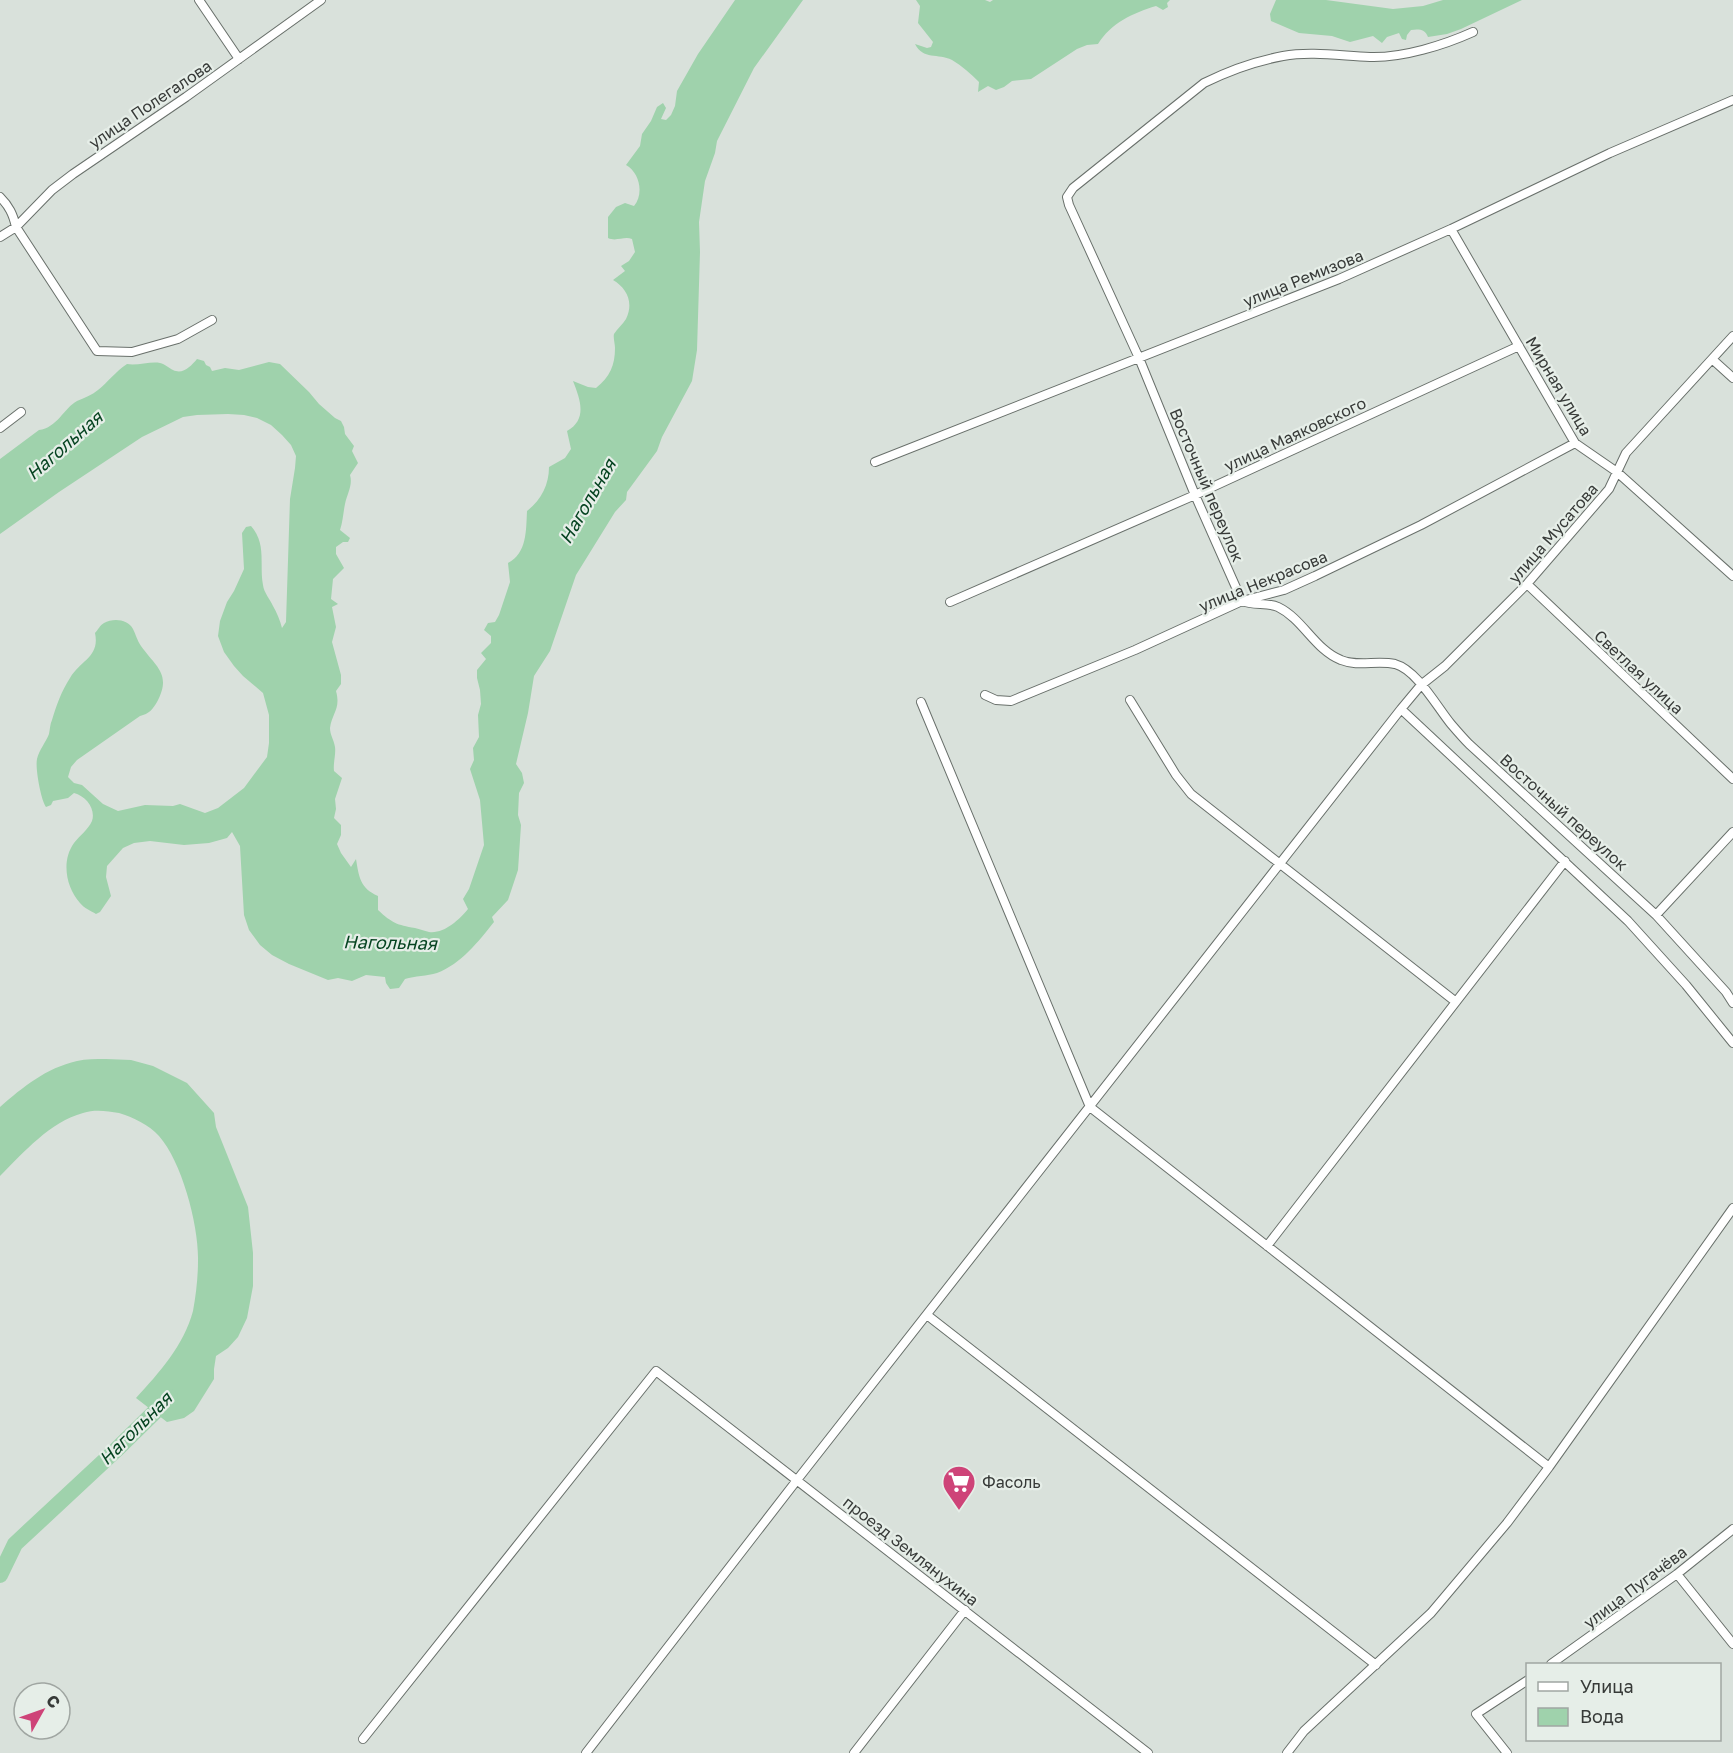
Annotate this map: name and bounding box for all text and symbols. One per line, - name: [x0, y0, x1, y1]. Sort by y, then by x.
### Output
- street label: улица Полегалова: [85, 55, 215, 153]
- street label: улица Ремизова: [1240, 245, 1366, 311]
- street label: Мирная улица: [1522, 333, 1596, 439]
- street label: улица Маяковского: [1221, 392, 1369, 476]
- water label: Нагольная: [21, 405, 108, 484]
- street label: Восточный переулок: [1166, 405, 1248, 565]
- water label: Нагольная: [554, 453, 621, 547]
- street label: улица Мусатова: [1504, 479, 1602, 587]
- street label: улица Некрасова: [1196, 546, 1330, 616]
- street label: Светлая улица: [1590, 626, 1688, 718]
- street label: Восточный переулок: [1496, 749, 1632, 875]
- water label: Нагольная: [343, 930, 439, 954]
- water label: Нагольная: [94, 1386, 177, 1469]
- supermarket icon: Фасоль: [941, 1464, 977, 1511]
- place label: Фасоль: [982, 1472, 1041, 1492]
- street label: проезд Землянухина: [839, 1492, 983, 1610]
- street label: улица Пугачёва: [1579, 1542, 1691, 1632]
- legend: [1526, 1663, 1721, 1741]
- text: Улица: [1580, 1675, 1634, 1697]
- north arrow: [12, 1681, 72, 1741]
- text: С: [42, 1691, 65, 1712]
- text: Вода: [1580, 1705, 1624, 1727]

